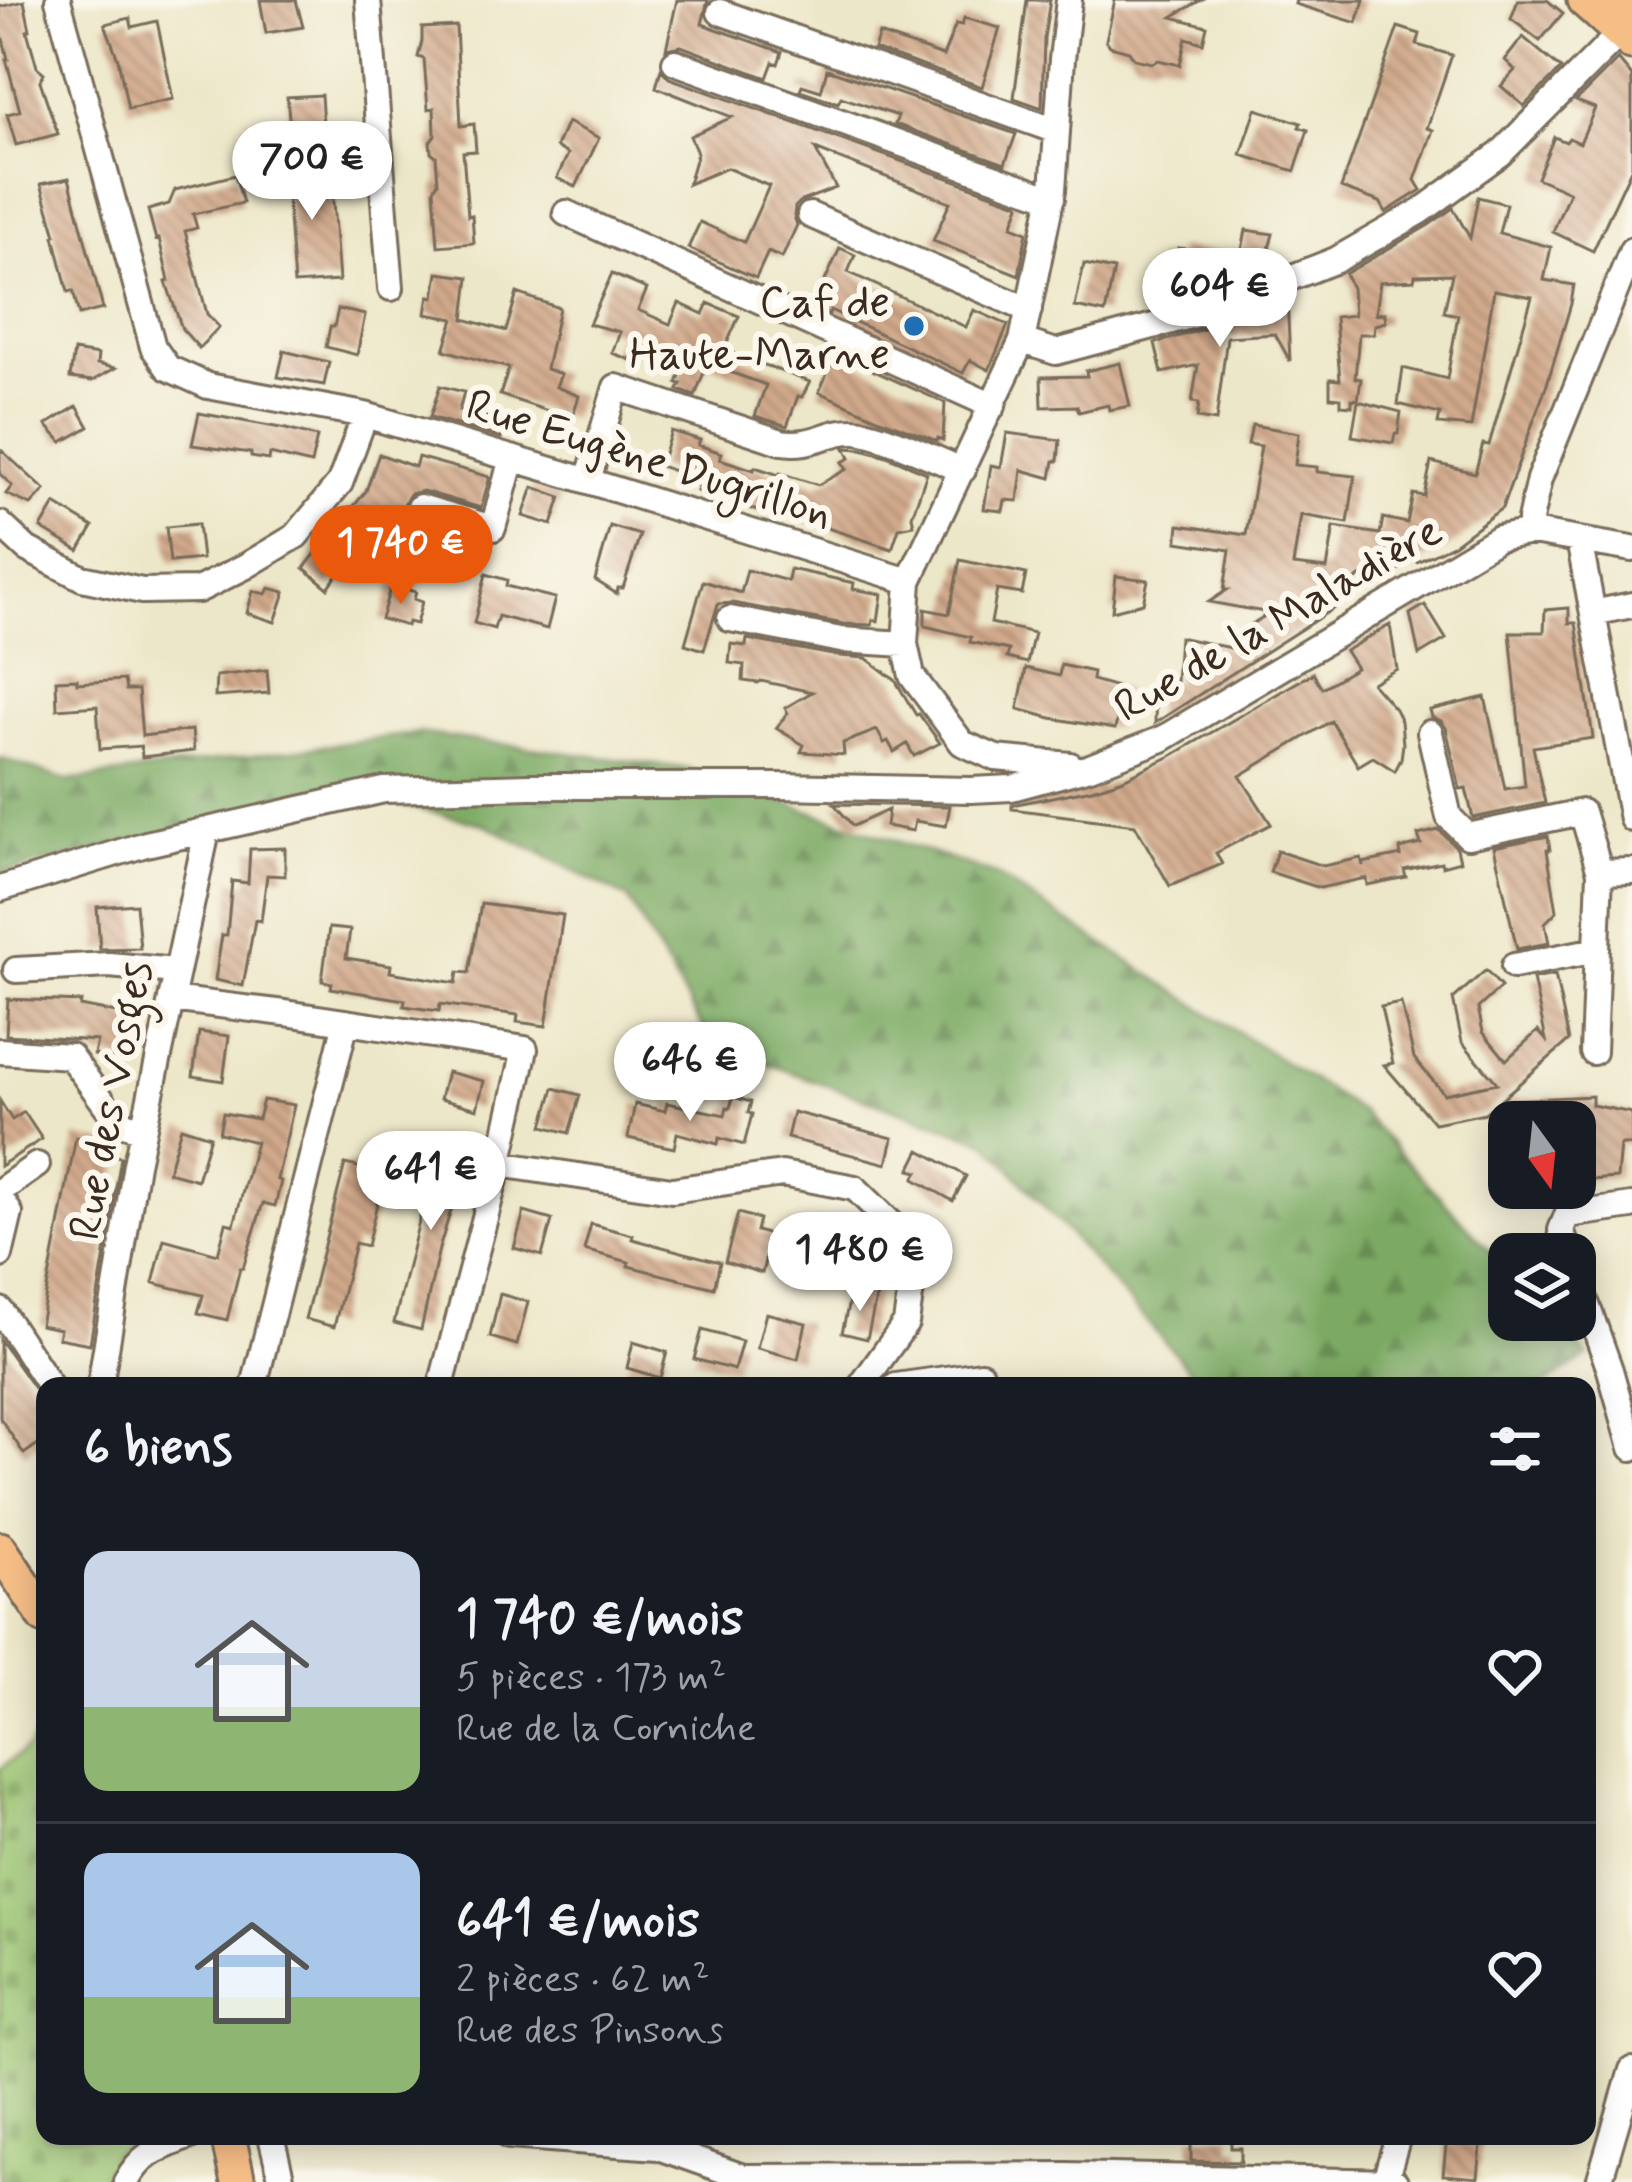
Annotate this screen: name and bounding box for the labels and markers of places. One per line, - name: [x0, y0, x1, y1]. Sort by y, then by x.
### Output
- pin: 700 €: [228, 121, 396, 223]
- pin: 604 €: [1136, 248, 1304, 350]
- place label: Caf de Haute-Marne: [629, 274, 890, 385]
- marker: Caf de Haute-Marne: [901, 313, 927, 339]
- pin: 1 740 €: [290, 505, 512, 607]
- pin: 646 €: [606, 1022, 774, 1124]
- pin: 641 €: [347, 1131, 515, 1233]
- pin: 1 480 €: [749, 1212, 971, 1314]

